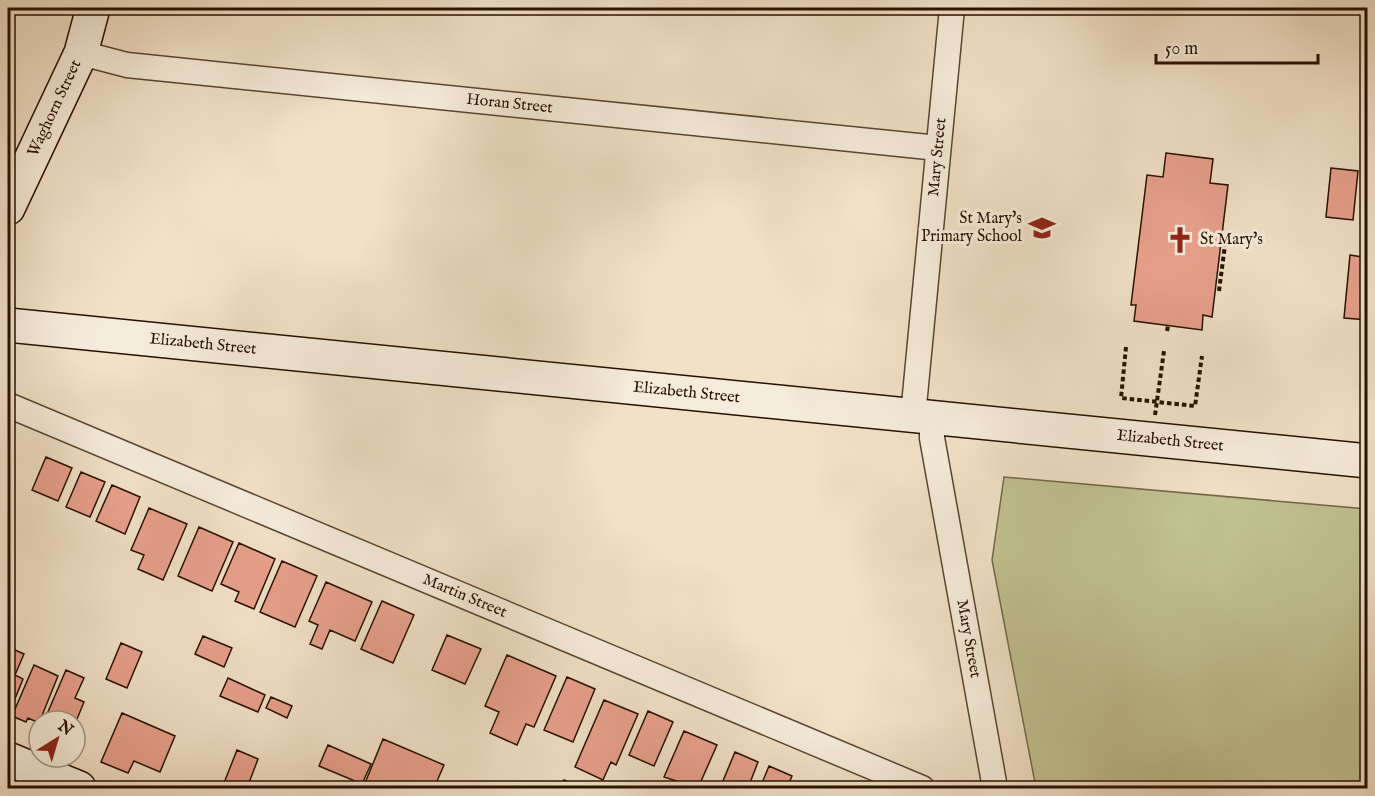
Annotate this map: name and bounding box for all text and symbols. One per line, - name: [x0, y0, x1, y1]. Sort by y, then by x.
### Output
- scale bar: [1156, 27, 1318, 65]
- text: 50 m: [1165, 38, 1198, 61]
- street label: Waghorn Street: [24, 56, 86, 160]
- street label: Horan Street: [465, 90, 554, 119]
- street label: Mary Street: [924, 116, 952, 197]
- place label: St Mary's Primary School: [921, 209, 1023, 247]
- school or university icon: St Mary's Primary School: [1027, 213, 1057, 243]
- church icon: St Mary's: [1165, 225, 1195, 255]
- place label: St Mary's: [1200, 230, 1263, 250]
- street label: Elizabeth Street: [149, 329, 258, 360]
- street label: Elizabeth Street: [632, 378, 741, 408]
- street label: Elizabeth Street: [1116, 426, 1225, 457]
- street label: Martin Street: [419, 570, 510, 623]
- street label: Mary Street: [951, 598, 985, 680]
- north arrow: [27, 709, 87, 769]
- text: N: [52, 716, 76, 741]

